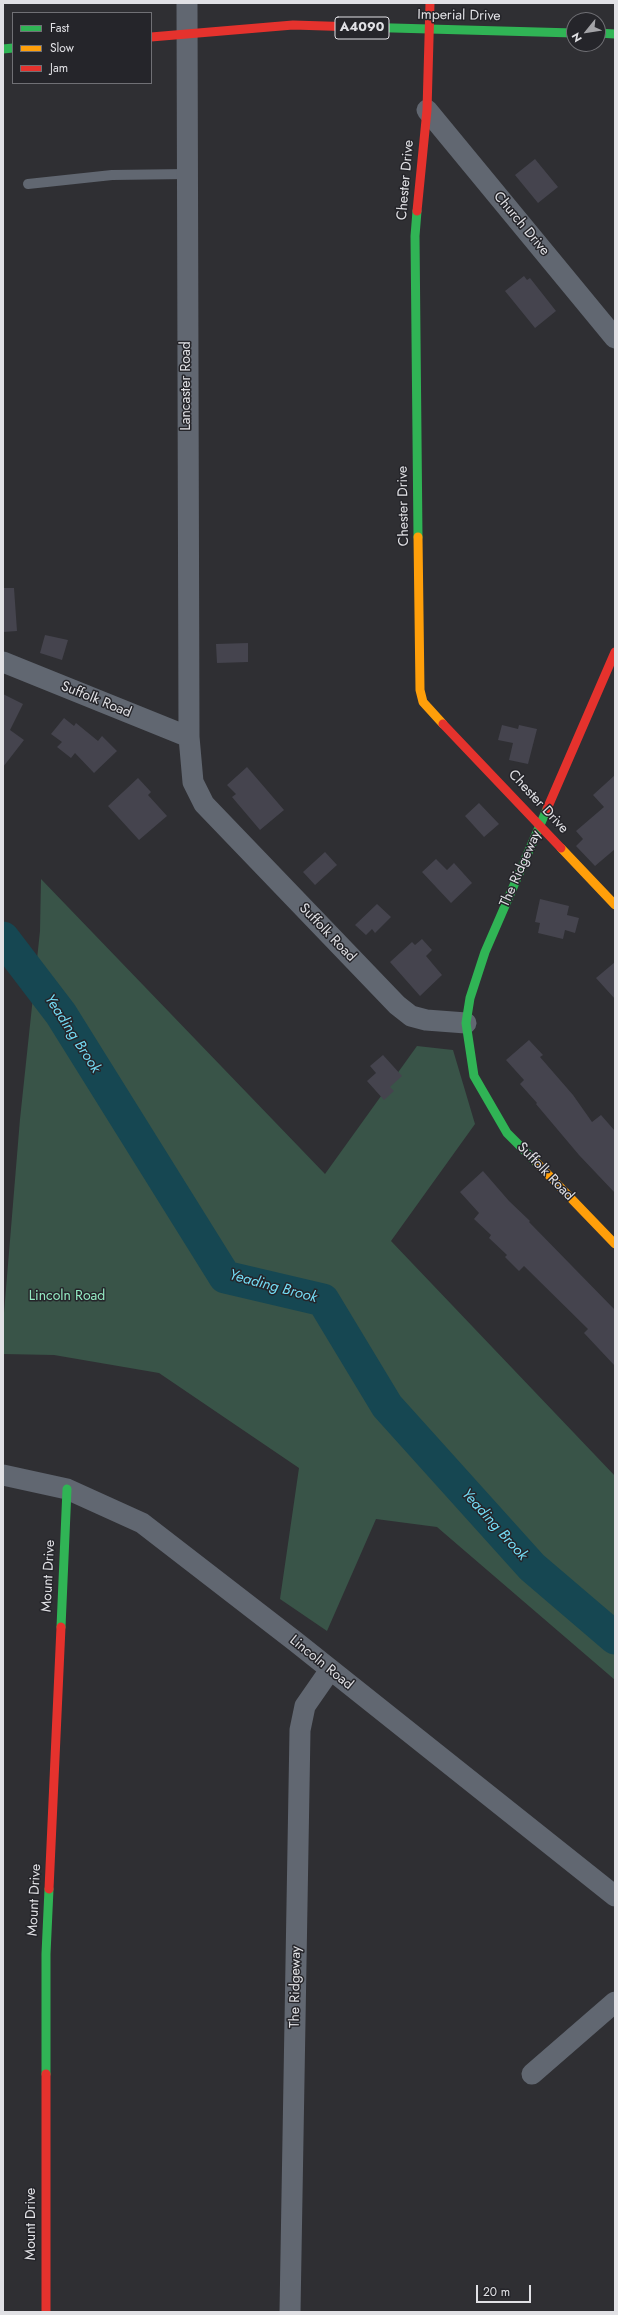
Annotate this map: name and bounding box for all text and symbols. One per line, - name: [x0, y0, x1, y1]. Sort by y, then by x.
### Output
- street label: Imperial Drive: [417, 7, 501, 25]
- legend: [12, 12, 152, 84]
- north arrow: [566, 12, 606, 52]
- road number: A4090: [335, 17, 389, 39]
- text: Fast: [50, 19, 69, 37]
- text: N: [567, 30, 586, 45]
- text: Slow: [50, 39, 74, 57]
- text: Jam: [50, 59, 68, 77]
- street label: Chester Drive: [394, 139, 418, 221]
- street label: Church Drive: [489, 189, 553, 259]
- street label: Lancaster Road: [179, 341, 195, 431]
- street label: Chester Drive: [395, 466, 413, 546]
- street label: Suffolk Road: [58, 678, 134, 722]
- street label: Chester Drive: [504, 767, 572, 837]
- street label: The Ridgeway: [497, 828, 545, 910]
- street label: Suffolk Road: [295, 900, 359, 966]
- water label: Yeading Brook: [40, 991, 104, 1077]
- street label: Suffolk Road: [513, 1139, 577, 1205]
- water label: Yeading Brook: [227, 1267, 319, 1307]
- park label: Lincoln Road: [29, 1289, 105, 1305]
- water label: Yeading Brook: [457, 1485, 531, 1565]
- street label: Mount Drive: [39, 1539, 59, 1613]
- street label: Lincoln Road: [286, 1632, 356, 1694]
- street label: Mount Drive: [25, 1863, 45, 1937]
- street label: The Ridgeway: [287, 1946, 305, 2028]
- street label: Mount Drive: [24, 2188, 40, 2260]
- scale bar: [478, 2277, 533, 2303]
- text: 20 m: [483, 2283, 510, 2301]

